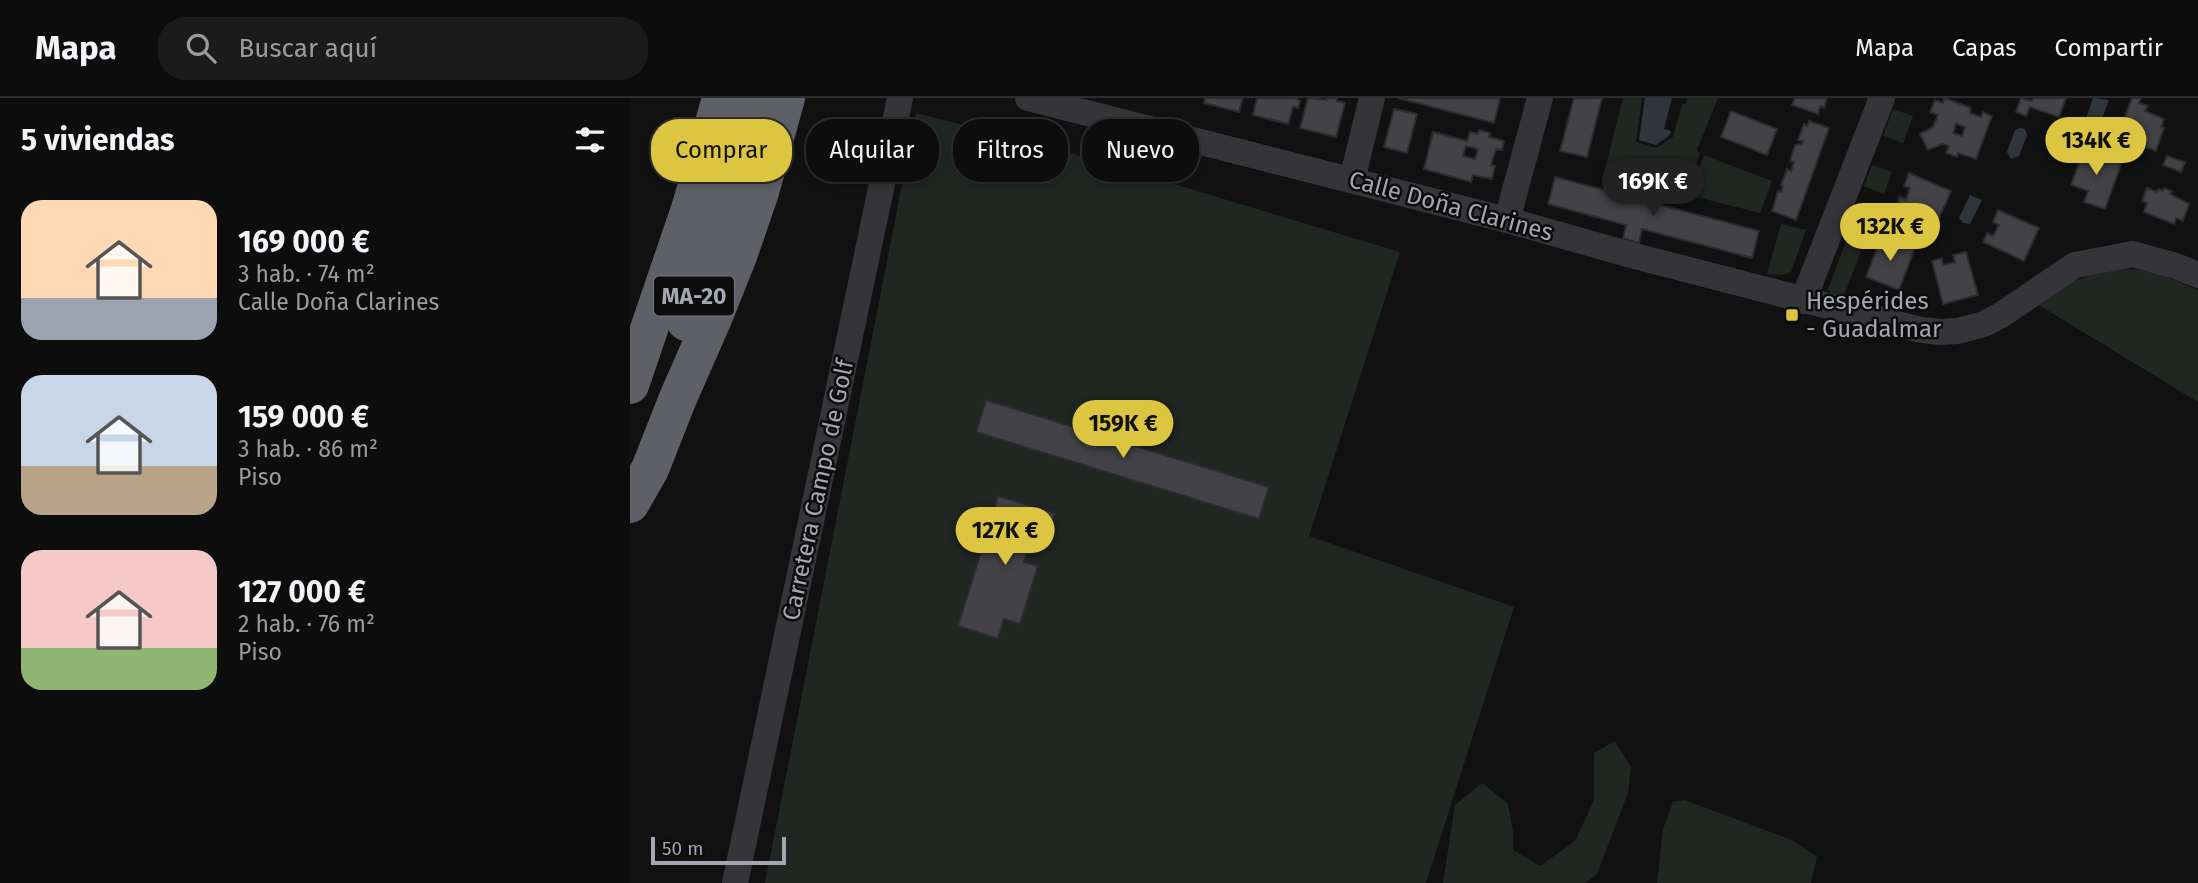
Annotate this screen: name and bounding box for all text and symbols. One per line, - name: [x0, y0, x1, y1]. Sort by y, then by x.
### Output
- search box: [158, 17, 648, 80]
- text: Mapa: [35, 28, 116, 68]
- icon: search: [182, 29, 220, 67]
- text: Buscar aquí: [238, 33, 377, 64]
- text: Mapa: [1855, 34, 1914, 62]
- text: Capas: [1952, 34, 2016, 62]
- text: Compartir: [2054, 34, 2163, 62]
- pin: 134K €: [2039, 118, 2153, 177]
- chip: Comprar: [651, 119, 792, 182]
- chip: Alquilar: [806, 119, 939, 182]
- chip: Filtros: [953, 119, 1068, 182]
- chip: Nuevo: [1082, 119, 1199, 182]
- icon: filters: [571, 121, 609, 159]
- text: 5 viviendas: [21, 122, 174, 158]
- text: 134K €: [2061, 126, 2131, 154]
- pin: 169K €: [1596, 158, 1710, 218]
- street label: Calle Doña Clarines: [1346, 165, 1556, 247]
- text: 169K €: [1618, 167, 1688, 195]
- pin: 132K €: [1833, 204, 1947, 263]
- text: 132K €: [1856, 212, 1924, 240]
- text: 169 000 €: [238, 224, 370, 260]
- icon: home: [77, 228, 161, 312]
- text: 3 hab. · 74 m²: [238, 260, 375, 288]
- road number: MA-20: [654, 276, 734, 316]
- place label: Hespérides - Guadalmar: [1806, 287, 1942, 343]
- text: Calle Doña Clarines: [238, 288, 439, 316]
- marker: Hespérides - Guadalmar: [1784, 307, 1800, 323]
- street label: Carretera Campo de Golf: [777, 355, 860, 623]
- text: 159 000 €: [238, 399, 369, 435]
- pin: 159K €: [1066, 400, 1180, 460]
- icon: home: [77, 403, 161, 487]
- text: 159K €: [1088, 409, 1158, 437]
- text: 3 hab. · 86 m²: [238, 435, 378, 463]
- text: Piso: [238, 463, 282, 491]
- pin: 127K €: [948, 508, 1062, 567]
- text: 127K €: [972, 516, 1038, 544]
- text: 127 000 €: [238, 574, 366, 610]
- icon: home: [77, 578, 161, 662]
- text: 2 hab. · 76 m²: [238, 610, 375, 638]
- text: Piso: [238, 638, 282, 666]
- scale bar: [651, 834, 786, 866]
- text: 50 m: [662, 837, 703, 860]

